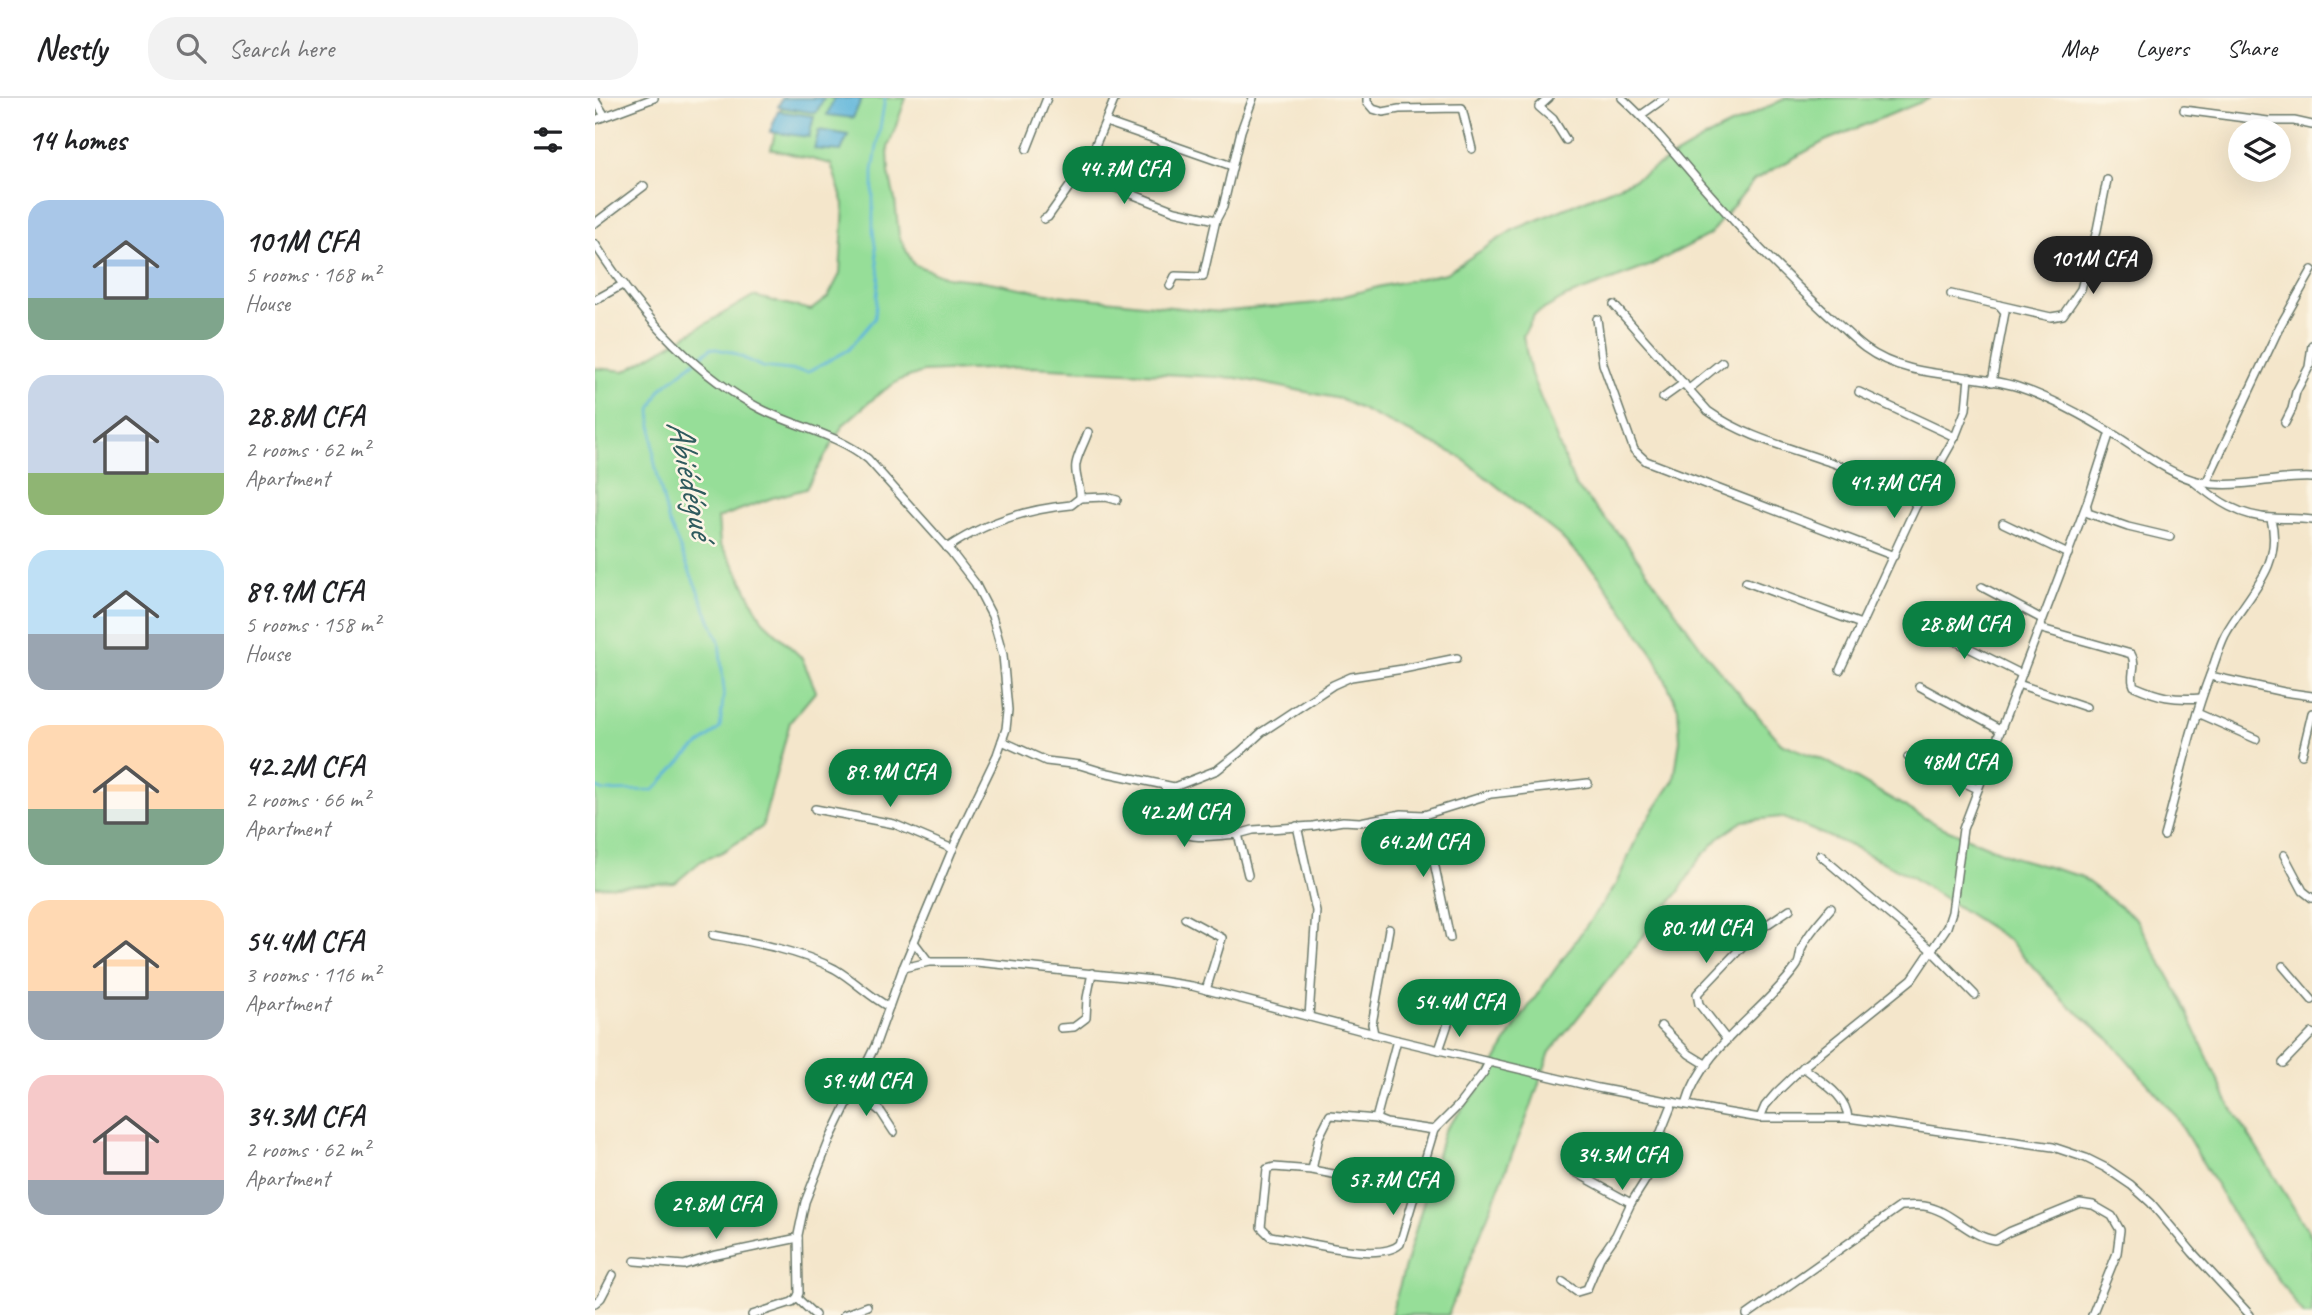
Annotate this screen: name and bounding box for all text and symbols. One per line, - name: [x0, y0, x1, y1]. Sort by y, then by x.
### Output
- search box: [148, 17, 638, 80]
- text: Nestly: [35, 27, 106, 69]
- icon: search: [172, 29, 210, 67]
- text: Search here: [228, 32, 334, 65]
- text: Map: [2061, 33, 2098, 63]
- text: Layers: [2136, 33, 2189, 63]
- text: Share: [2227, 33, 2277, 63]
- map controls: [2228, 119, 2291, 182]
- button: layers: [2228, 119, 2291, 182]
- text: 14 homes: [28, 121, 126, 159]
- icon: filters: [529, 121, 567, 159]
- pin: 44.7M CFA: [1044, 146, 1204, 206]
- text: 44.7M CFA: [1078, 154, 1170, 183]
- text: 101M CFA: [245, 222, 358, 260]
- icon: home: [84, 228, 168, 312]
- pin: 101M CFA: [2021, 236, 2165, 296]
- text: 101M CFA: [2050, 244, 2136, 273]
- text: 5 rooms · 168 m²: [245, 260, 380, 289]
- text: House: [245, 289, 290, 318]
- text: 28.8M CFA: [245, 397, 364, 435]
- icon: home: [84, 403, 168, 487]
- water label: Abiédégué: [656, 415, 729, 552]
- text: 2 rooms · 62 m²: [245, 435, 369, 464]
- pin: 41.7M CFA: [1814, 460, 1974, 520]
- text: Apartment: [245, 464, 330, 493]
- text: 41.7M CFA: [1848, 468, 1940, 497]
- text: 89.9M CFA: [245, 572, 363, 610]
- icon: home: [84, 578, 168, 662]
- pin: 28.8M CFA: [1884, 602, 2044, 661]
- text: 28.8M CFA: [1918, 609, 2010, 638]
- text: 5 rooms · 158 m²: [245, 610, 380, 639]
- text: House: [245, 639, 290, 668]
- pin: 48M CFA: [1894, 740, 2024, 799]
- text: 42.2M CFA: [245, 747, 364, 785]
- text: 48M CFA: [1921, 747, 1997, 776]
- pin: 89.9M CFA: [810, 750, 970, 809]
- icon: home: [84, 753, 168, 837]
- text: 89.9M CFA: [845, 757, 935, 786]
- text: 2 rooms · 66 m²: [245, 785, 369, 814]
- pin: 42.2M CFA: [1104, 790, 1264, 849]
- text: 42.2M CFA: [1138, 797, 1230, 826]
- text: Apartment: [245, 814, 330, 843]
- pin: 64.2M CFA: [1343, 820, 1503, 879]
- text: 64.2M CFA: [1377, 827, 1469, 856]
- pin: 80.1M CFA: [1626, 906, 1786, 965]
- text: 80.1M CFA: [1660, 913, 1752, 942]
- text: 54.4M CFA: [245, 922, 364, 960]
- icon: home: [84, 928, 168, 1012]
- text: 3 rooms · 116 m²: [245, 960, 380, 989]
- pin: 54.4M CFA: [1379, 979, 1539, 1039]
- text: 54.4M CFA: [1414, 987, 1504, 1016]
- text: Apartment: [245, 989, 330, 1018]
- pin: 59.4M CFA: [786, 1058, 946, 1118]
- text: 59.4M CFA: [821, 1066, 911, 1095]
- text: 34.3M CFA: [245, 1097, 364, 1135]
- icon: home: [84, 1103, 168, 1187]
- pin: 34.3M CFA: [1542, 1132, 1702, 1192]
- text: 2 rooms · 62 m²: [245, 1135, 369, 1164]
- text: 34.3M CFA: [1576, 1140, 1668, 1169]
- pin: 57.7M CFA: [1313, 1158, 1473, 1217]
- text: Apartment: [245, 1164, 330, 1193]
- text: 57.7M CFA: [1348, 1165, 1438, 1194]
- pin: 29.8M CFA: [636, 1182, 796, 1241]
- text: 29.8M CFA: [671, 1189, 761, 1218]

